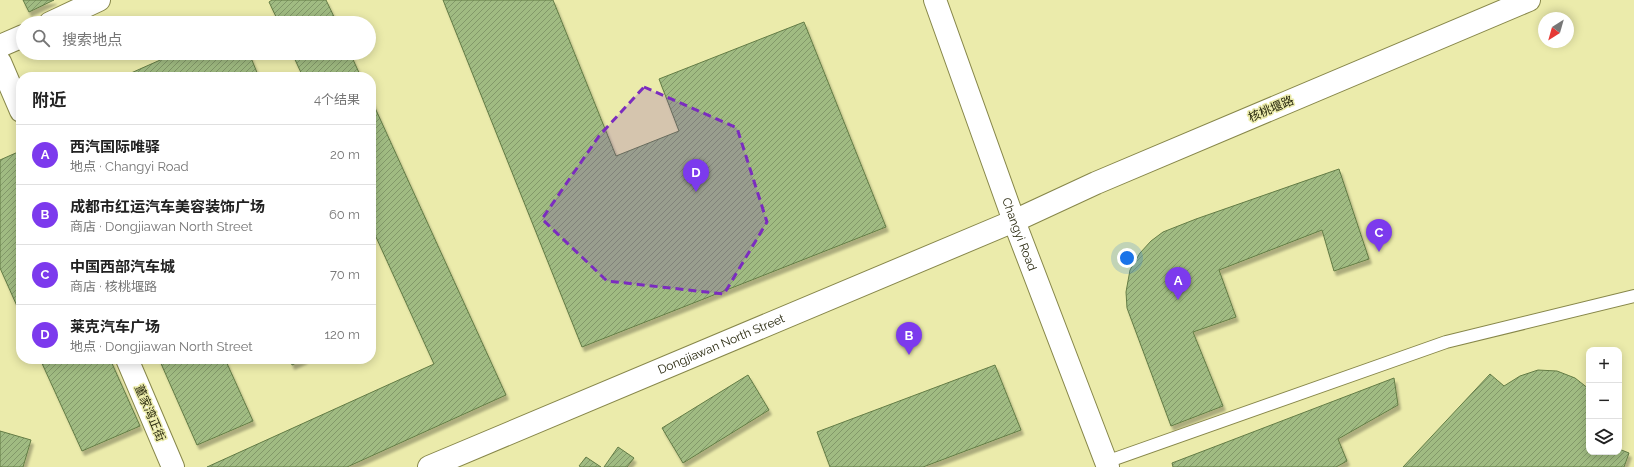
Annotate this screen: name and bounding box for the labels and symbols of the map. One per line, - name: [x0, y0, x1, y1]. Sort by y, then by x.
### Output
- north arrow: [1538, 12, 1574, 48]
- street label: 核桃堰路: [1246, 93, 1296, 125]
- pin: D: [683, 159, 709, 192]
- street label: Changyi Road: [999, 196, 1039, 273]
- pin: C: [1366, 219, 1392, 252]
- your location: [1117, 248, 1137, 268]
- pin: A: [1165, 267, 1191, 300]
- street label: Dongjiawan North Street: [656, 311, 787, 377]
- pin: B: [896, 322, 922, 355]
- street label: 董家湾正街: [132, 383, 168, 443]

